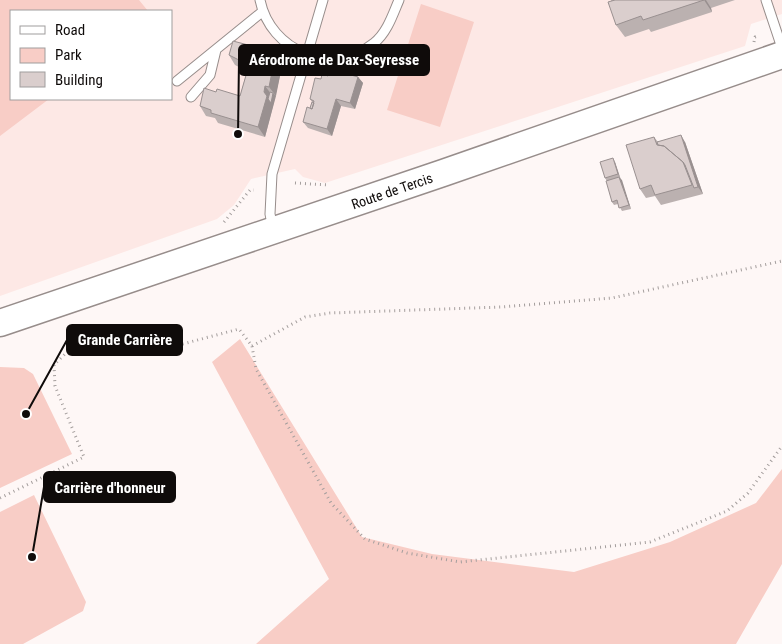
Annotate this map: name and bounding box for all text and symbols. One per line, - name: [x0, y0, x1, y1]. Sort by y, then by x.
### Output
- legend: [10, 10, 172, 100]
- text: Road: [55, 21, 85, 39]
- callout: Aérodrome de Dax-Seyresse: [239, 45, 429, 75]
- text: Park: [55, 46, 82, 64]
- text: Aérodrome de Dax-Seyresse: [249, 51, 419, 69]
- text: Building: [55, 71, 103, 89]
- street label: Route de Tercis: [349, 170, 435, 212]
- callout: Grande Carrière: [67, 325, 182, 355]
- text: Grande Carrière: [78, 331, 172, 349]
- callout: Carrière d'honneur: [44, 472, 175, 502]
- text: Carrière d'honneur: [55, 479, 166, 497]

